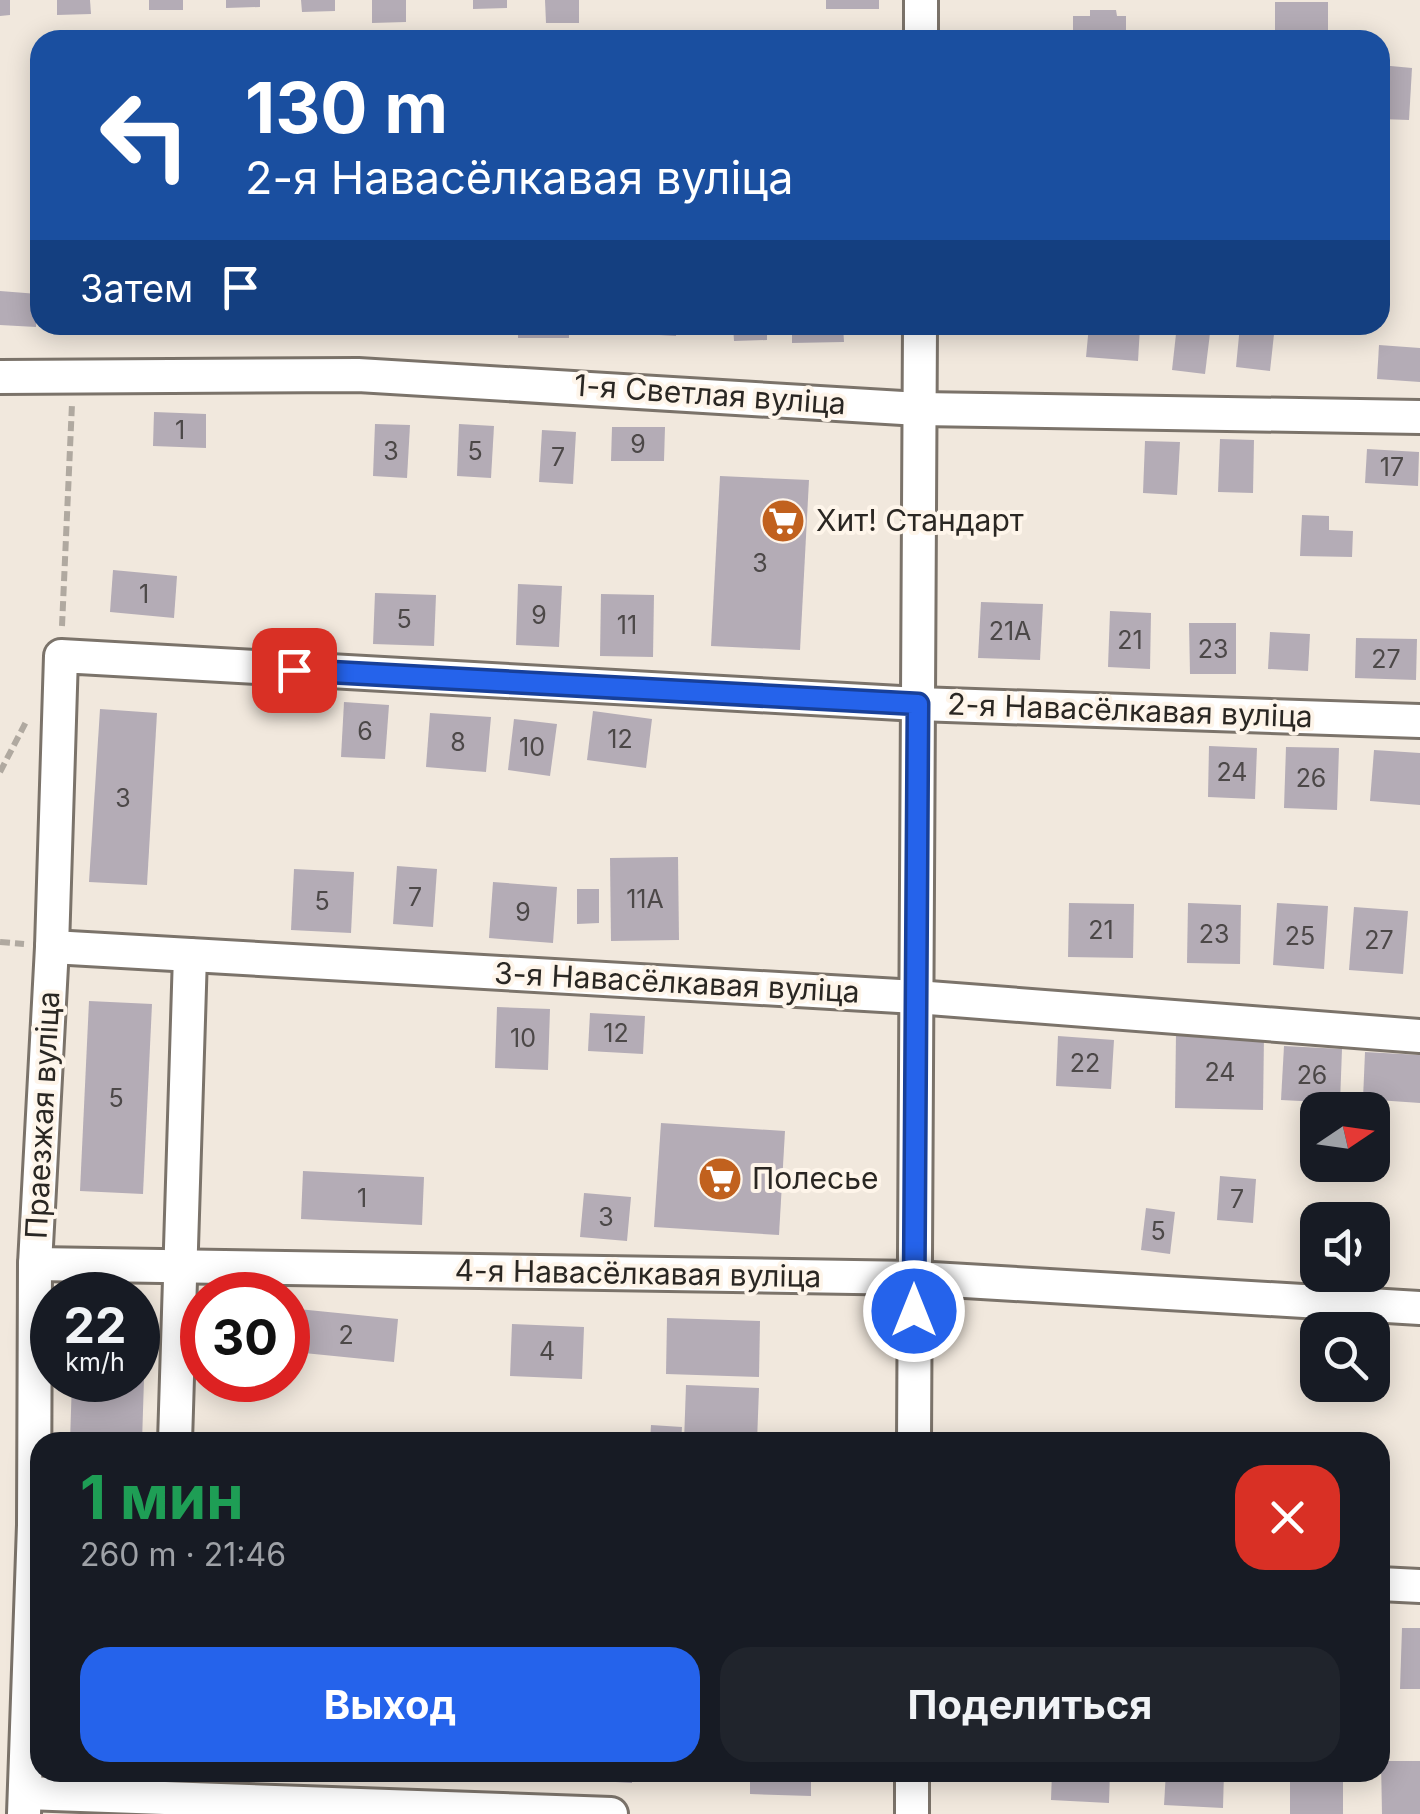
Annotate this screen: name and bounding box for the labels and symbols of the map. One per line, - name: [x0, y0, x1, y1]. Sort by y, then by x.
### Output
- street label: 1-я Светлая вуліца: [573, 367, 847, 421]
- house number: 1: [175, 415, 185, 445]
- house number: 9: [630, 429, 646, 459]
- house number: 3: [383, 436, 399, 466]
- house number: 5: [467, 436, 483, 466]
- house number: 7: [551, 442, 565, 472]
- house number: 17: [1380, 452, 1404, 482]
- supermarket icon: Хит! Стандарт: [760, 498, 806, 544]
- place label: Хит! Стандарт: [816, 502, 1024, 538]
- house number: 3: [752, 548, 768, 578]
- house number: 1: [139, 579, 149, 609]
- house number: 9: [531, 600, 547, 630]
- house number: 5: [396, 604, 412, 634]
- house number: 11: [617, 610, 637, 640]
- house number: 21А: [989, 616, 1031, 646]
- house number: 21: [1117, 625, 1143, 655]
- pin: [252, 628, 337, 713]
- house number: 23: [1198, 634, 1228, 664]
- house number: 27: [1371, 644, 1401, 674]
- street label: 2-я Навасёлкавая вуліца: [947, 686, 1313, 734]
- house number: 6: [357, 716, 373, 746]
- house number: 12: [607, 724, 633, 754]
- house number: 8: [450, 727, 466, 757]
- house number: 10: [519, 732, 545, 762]
- house number: 24: [1216, 757, 1248, 787]
- house number: 26: [1296, 763, 1326, 793]
- house number: 3: [115, 783, 131, 813]
- house number: 7: [408, 882, 422, 912]
- house number: 11А: [626, 884, 664, 914]
- house number: 5: [314, 886, 330, 916]
- house number: 9: [515, 897, 531, 927]
- house number: 21: [1088, 915, 1114, 945]
- house number: 23: [1199, 919, 1229, 949]
- house number: 25: [1285, 921, 1315, 951]
- house number: 27: [1364, 925, 1394, 955]
- street label: 3-я Навасёлкавая вуліца: [493, 954, 861, 1010]
- street label: Праезжая вуліца: [18, 990, 66, 1240]
- house number: 12: [603, 1018, 629, 1048]
- house number: 10: [510, 1023, 536, 1053]
- house number: 22: [1070, 1048, 1100, 1078]
- house number: 24: [1204, 1057, 1236, 1087]
- house number: 26: [1297, 1060, 1327, 1090]
- house number: 5: [108, 1083, 124, 1113]
- north arrow: [1300, 1092, 1390, 1182]
- supermarket icon: Полесье: [697, 1156, 743, 1202]
- place label: Полесье: [752, 1160, 878, 1196]
- house number: 1: [357, 1183, 367, 1213]
- house number: 7: [1230, 1184, 1244, 1214]
- house number: 3: [598, 1202, 614, 1232]
- house number: 5: [1150, 1216, 1166, 1246]
- street label: 4-я Навасёлкавая вуліца: [454, 1252, 822, 1294]
- position arrow: [862, 1259, 966, 1363]
- speed limit sign: 30: [180, 1272, 310, 1402]
- house number: 2: [338, 1320, 354, 1350]
- house number: 4: [539, 1336, 555, 1366]

